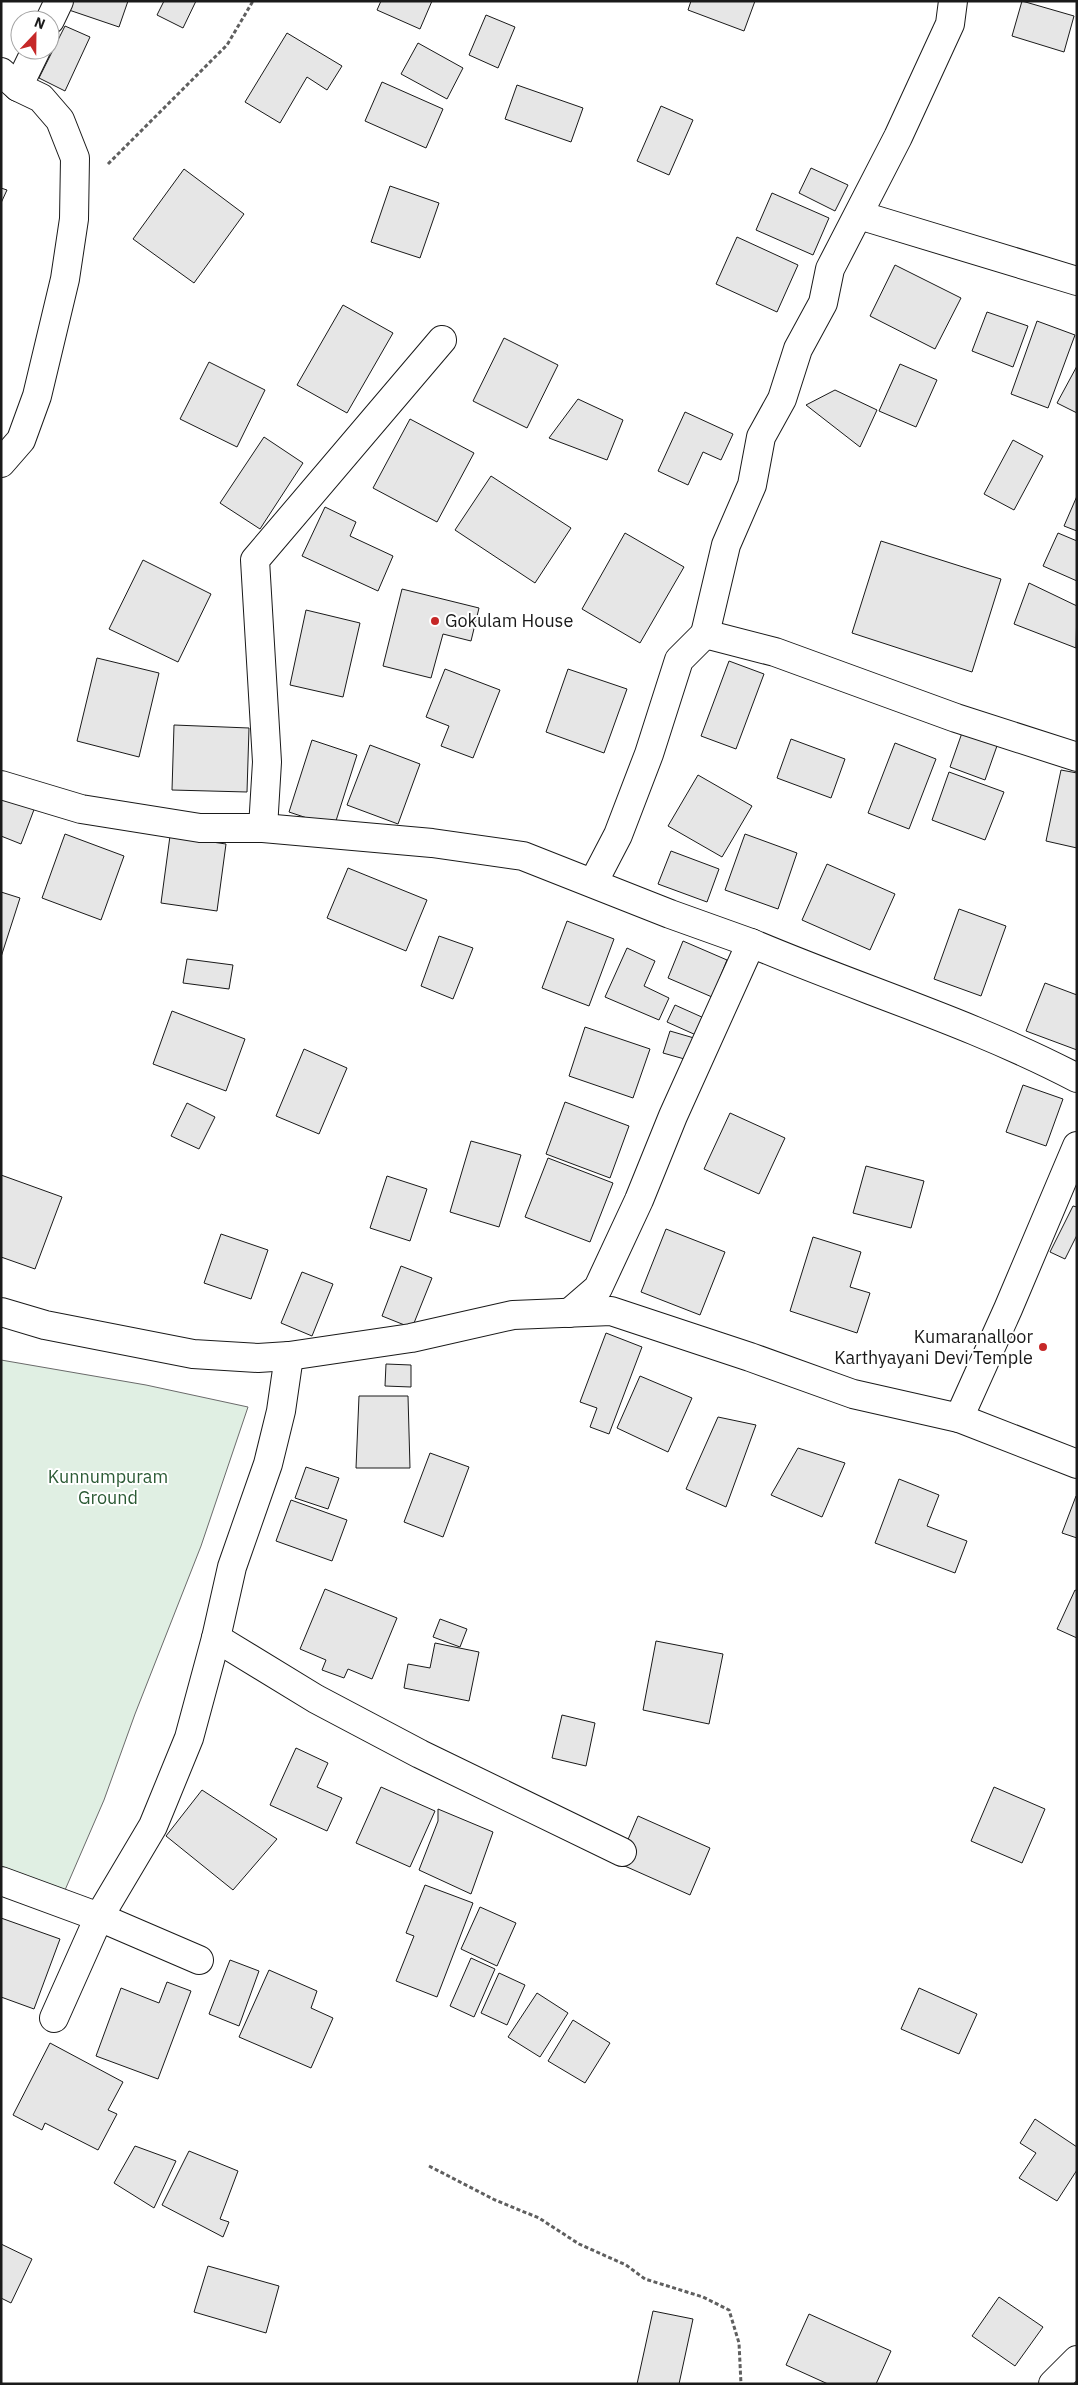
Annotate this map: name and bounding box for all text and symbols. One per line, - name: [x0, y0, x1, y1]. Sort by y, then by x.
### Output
- north arrow: [10, 10, 60, 60]
- text: N: [32, 13, 48, 33]
- place label: Gokulam House: [445, 609, 573, 632]
- marker: Gokulam House: [429, 615, 441, 627]
- place label: Kumaranalloor Karthyayani Devi Temple: [834, 1325, 1033, 1369]
- marker: Kumaranalloor Karthyayani Devi Temple: [1037, 1341, 1049, 1353]
- park label: Kunnumpuram Ground: [48, 1465, 168, 1509]

